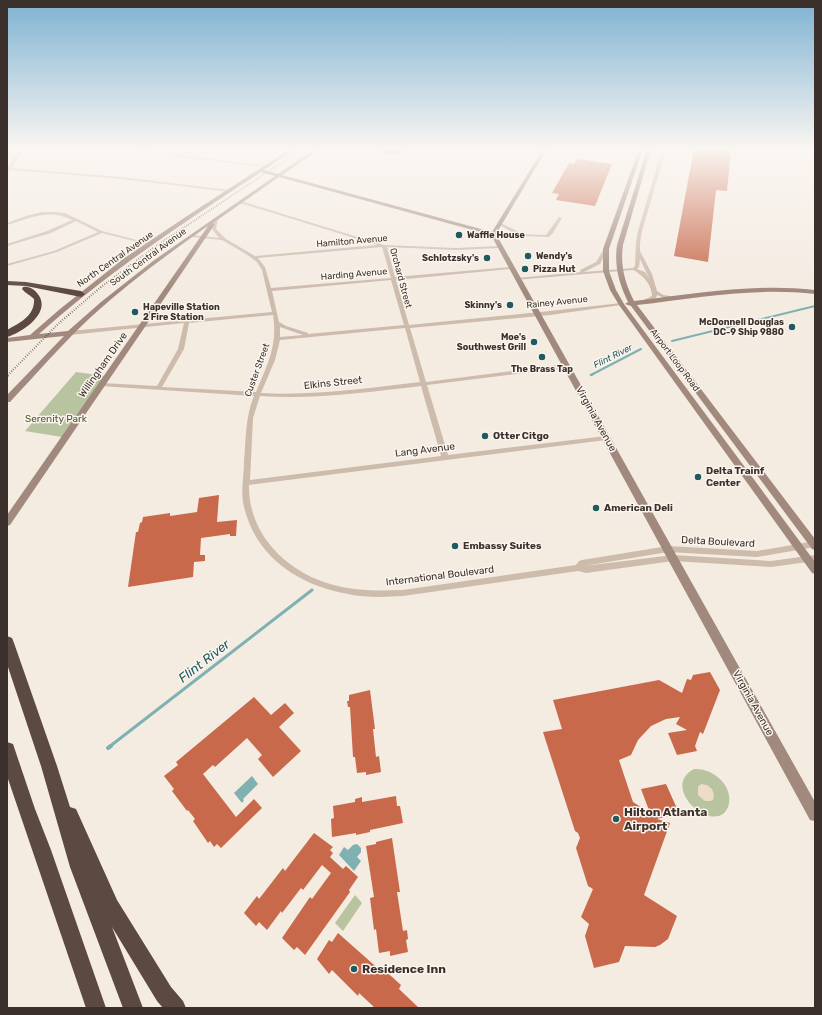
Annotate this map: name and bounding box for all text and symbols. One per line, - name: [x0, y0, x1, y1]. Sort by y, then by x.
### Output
- street label: South Central Avenue: [108, 226, 188, 288]
- street label: North Central Avenue: [75, 229, 155, 289]
- marker: Waffle House: [454, 230, 464, 240]
- place label: Waffle House: [467, 230, 525, 240]
- street label: Hamilton Avenue: [316, 233, 388, 249]
- street label: Orchard Street: [388, 247, 414, 310]
- marker: Wendy's: [523, 251, 533, 261]
- place label: Wendy's: [536, 251, 573, 261]
- place label: Schlotzsky's: [422, 253, 479, 263]
- marker: Schlotzsky's: [482, 253, 492, 263]
- marker: Pizza Hut: [520, 264, 530, 274]
- place label: Pizza Hut: [533, 264, 576, 274]
- street label: Harding Avenue: [320, 266, 388, 282]
- street label: Rainey Avenue: [526, 294, 588, 310]
- place label: Skinny's: [464, 300, 502, 310]
- marker: Skinny's: [505, 300, 515, 310]
- place label: Hapeville Station 2 Fire Station: [143, 302, 220, 322]
- marker: Hapeville Station 2 Fire Station: [130, 307, 140, 317]
- place label: McDonnell Douglas DC-9 Ship 9880: [699, 317, 784, 337]
- marker: McDonnell Douglas DC-9 Ship 9880: [787, 322, 797, 332]
- street label: Airport Loop Road: [648, 327, 702, 393]
- street label: Willingham Drive: [76, 330, 130, 400]
- place label: Moe's Southwest Grill: [457, 332, 526, 352]
- marker: Moe's Southwest Grill: [529, 337, 539, 347]
- street label: Custer Street: [243, 342, 271, 398]
- water label: Flint River: [592, 342, 635, 370]
- marker: The Brass Tap: [537, 352, 547, 362]
- place label: The Brass Tap: [511, 364, 573, 374]
- street label: Elkins Street: [303, 374, 363, 392]
- street label: Virginia Avenue: [573, 385, 619, 454]
- park label: Serenity Park: [25, 413, 88, 425]
- place label: Otter Citgo: [493, 430, 549, 442]
- marker: Otter Citgo: [480, 431, 490, 441]
- street label: Lang Avenue: [394, 440, 456, 460]
- place label: Delta Trainf Center: [706, 465, 765, 489]
- marker: Delta Trainf Center: [693, 472, 703, 482]
- place label: American Deli: [604, 502, 673, 514]
- marker: American Deli: [591, 503, 601, 513]
- street label: Delta Boulevard: [681, 534, 755, 550]
- place label: Embassy Suites: [463, 540, 542, 552]
- marker: Embassy Suites: [450, 541, 460, 551]
- street label: International Boulevard: [385, 563, 495, 589]
- water label: Flint River: [175, 636, 233, 686]
- street label: Virginia Avenue: [730, 669, 776, 738]
- place label: Hilton Atlanta Airport: [624, 805, 707, 833]
- marker: Hilton Atlanta Airport: [611, 814, 621, 824]
- place label: Residence Inn: [362, 962, 446, 976]
- marker: Residence Inn: [349, 964, 359, 974]

